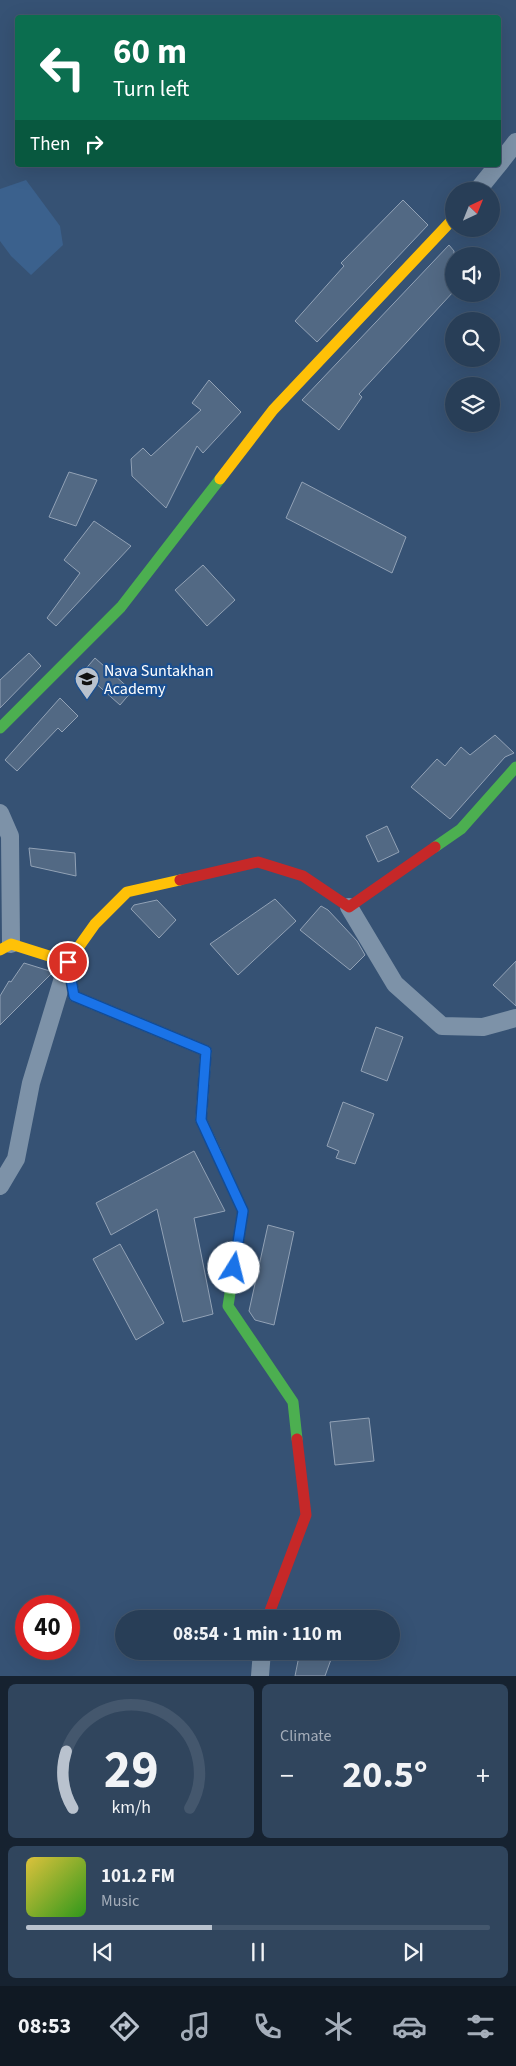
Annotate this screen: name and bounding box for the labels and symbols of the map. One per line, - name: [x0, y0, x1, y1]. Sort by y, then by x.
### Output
- north arrow: [445, 182, 500, 238]
- place label: Nava Suntakhan Academy: [104, 660, 213, 700]
- school or university icon: Nava Suntakhan Academy: [74, 666, 100, 700]
- pin: [47, 941, 89, 983]
- position arrow: [207, 1241, 259, 1293]
- speed limit sign: 40: [15, 1595, 80, 1660]

